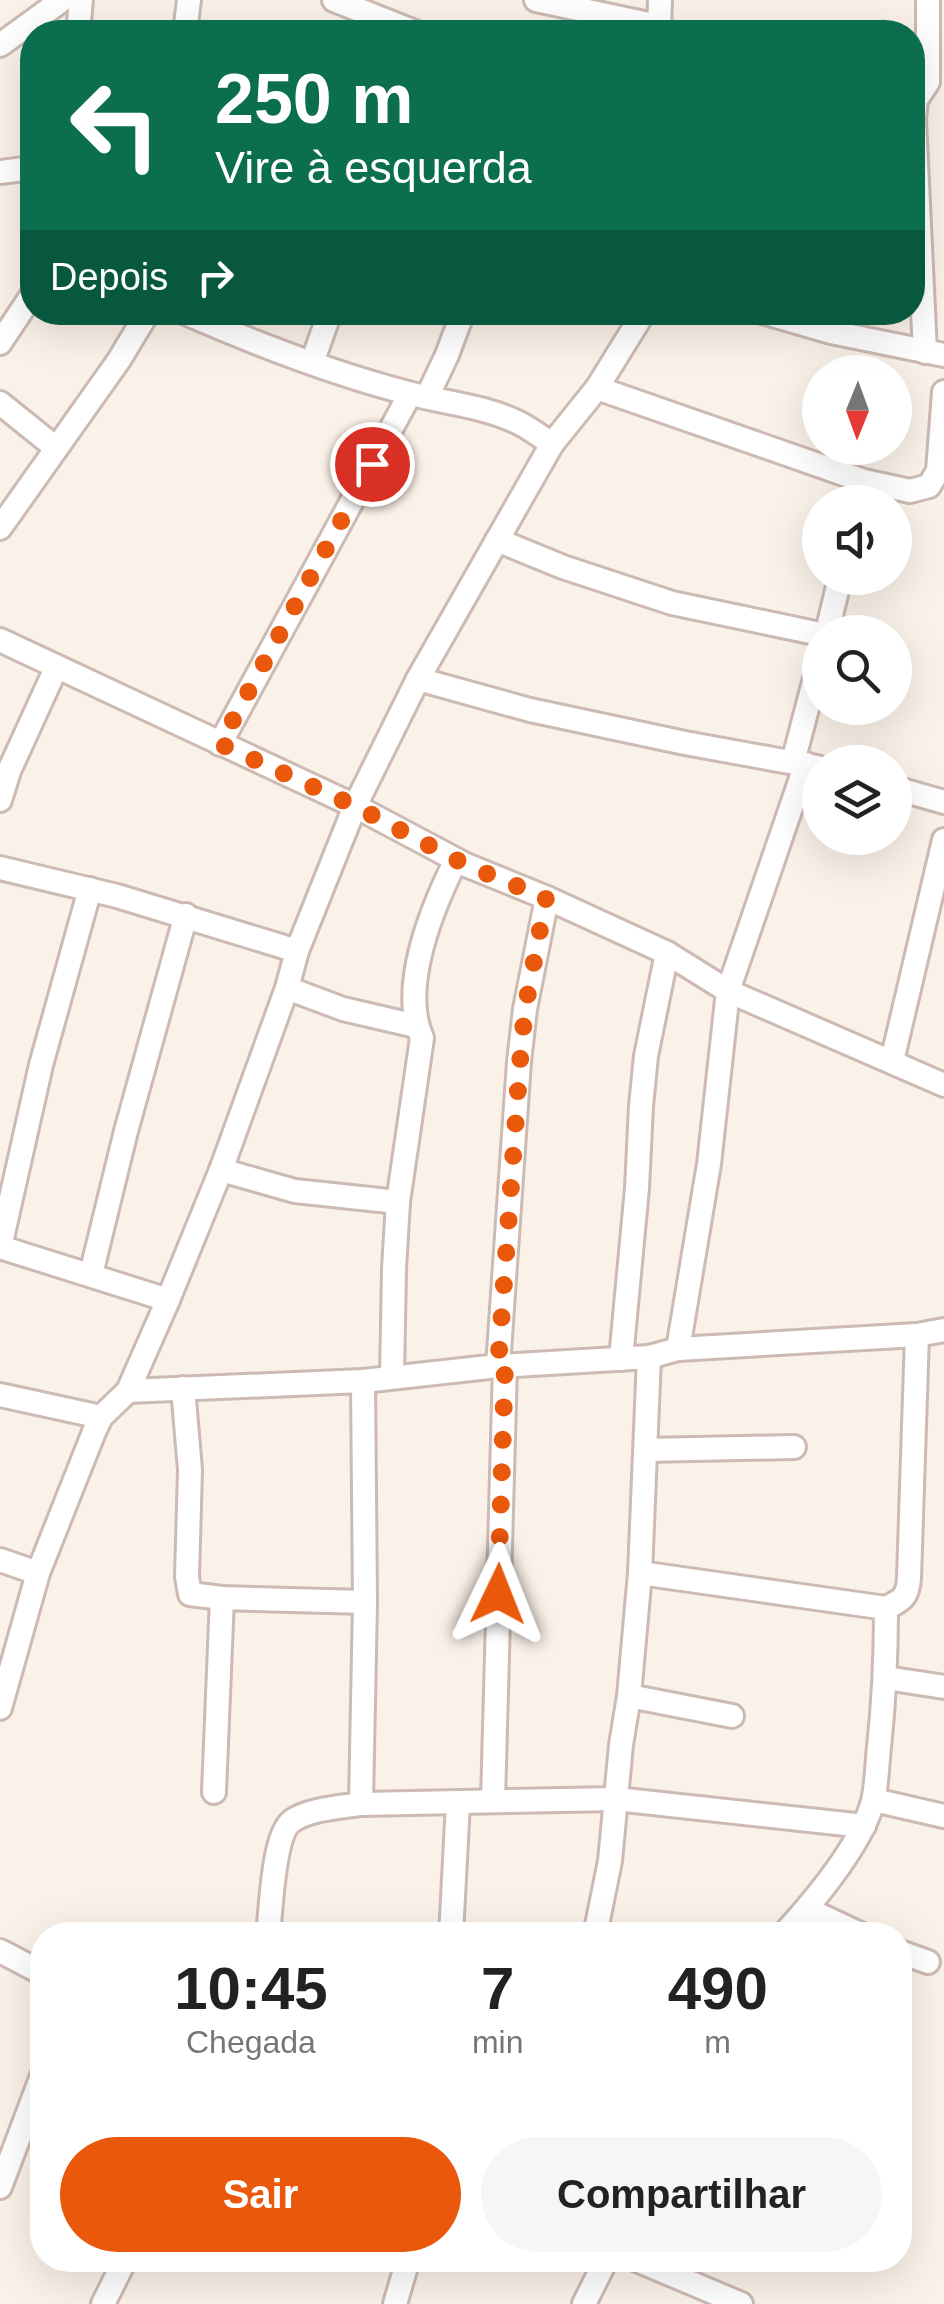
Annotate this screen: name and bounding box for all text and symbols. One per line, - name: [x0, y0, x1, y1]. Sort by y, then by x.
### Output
- icon: left: [50, 60, 180, 190]
- text: 250 m: [215, 60, 413, 138]
- text: Vire à esquerda: [215, 142, 532, 193]
- icon: right: [188, 250, 243, 305]
- text: Depois: [50, 256, 168, 298]
- north arrow: [802, 355, 912, 465]
- map controls: [802, 355, 912, 855]
- pin: [330, 422, 415, 507]
- icon: arrive: [345, 437, 400, 492]
- button: sound: [802, 485, 912, 595]
- button: search: [802, 615, 912, 725]
- button: layers: [802, 745, 912, 855]
- position arrow: [446, 1542, 550, 1646]
- text: 10:45: [174, 1955, 328, 2022]
- text: 7: [481, 1955, 514, 2022]
- text: 490: [668, 1955, 768, 2022]
- text: Chegada: [186, 2024, 316, 2060]
- text: min: [472, 2024, 523, 2060]
- text: m: [704, 2024, 731, 2060]
- button: Sair: [60, 2137, 461, 2252]
- button: Compartilhar: [481, 2137, 882, 2252]

